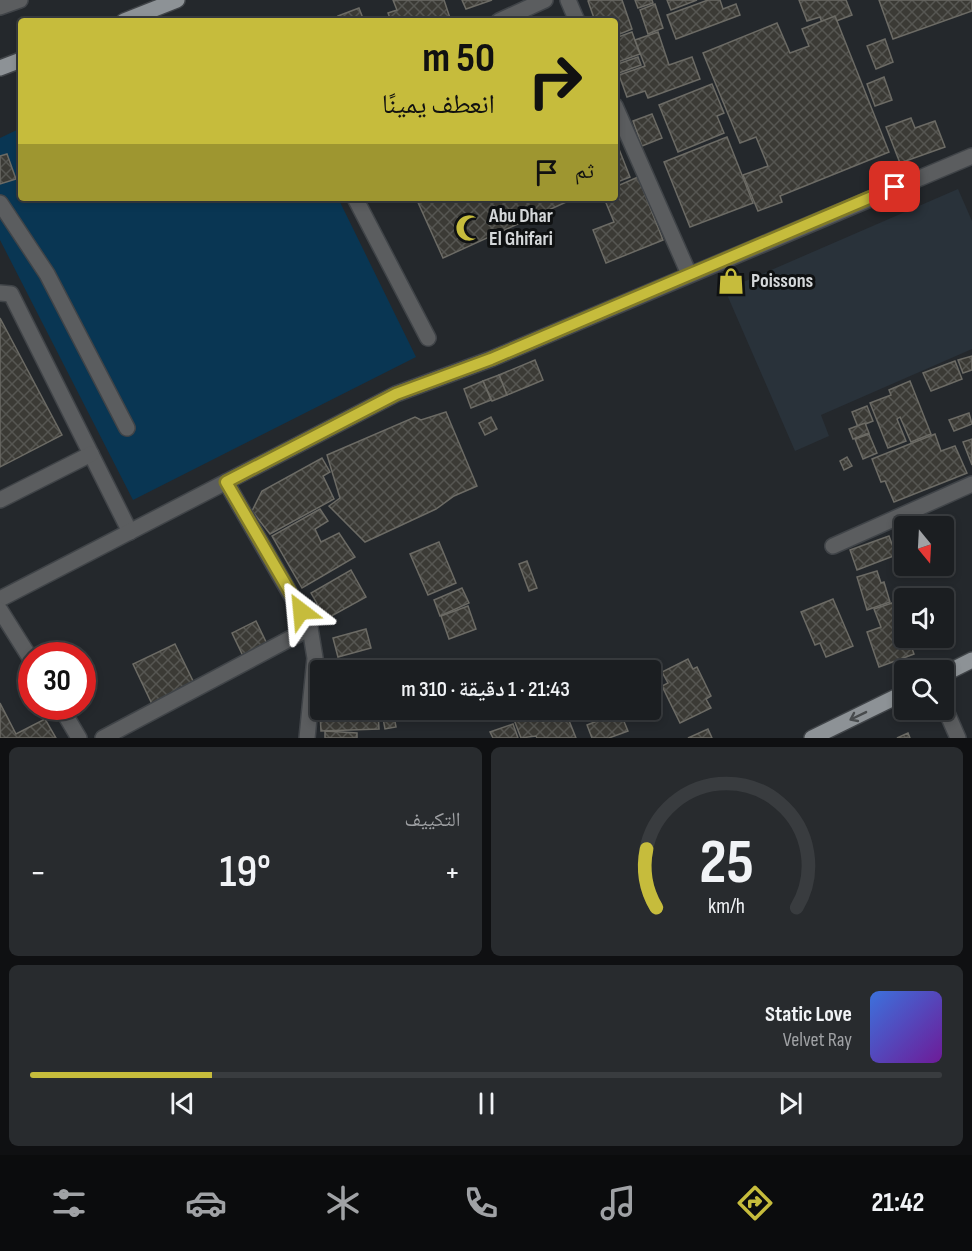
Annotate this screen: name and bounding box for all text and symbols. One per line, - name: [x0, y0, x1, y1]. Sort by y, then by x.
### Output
- text: 50 m: [422, 33, 495, 84]
- icon: right: [516, 42, 594, 120]
- text: انعطف يمينًا: [382, 89, 495, 121]
- icon: arrive: [530, 156, 563, 189]
- text: ثم: [575, 158, 594, 185]
- pin: [869, 161, 920, 212]
- icon: arrive: [878, 170, 911, 203]
- place label: Abu Dhar El Ghifari: [488, 204, 553, 251]
- mosque icon: Abu Dhar El Ghifari: [454, 213, 484, 243]
- shop icon: Poissons: [716, 266, 746, 296]
- place label: Poissons: [751, 269, 814, 293]
- north arrow: [894, 516, 954, 576]
- map controls: [894, 516, 954, 720]
- position arrow: [269, 579, 333, 643]
- button: sound: [894, 588, 954, 648]
- speed limit sign: 30: [18, 642, 96, 720]
- button: search: [894, 660, 954, 720]
- text: 21:43 · 1 دقيقة · 310 m: [401, 676, 570, 703]
- one-way arrow: [850, 710, 868, 722]
- text: التكييف: [404, 808, 461, 832]
- text: 25: [699, 826, 754, 901]
- text: 19°: [220, 845, 271, 900]
- text: −: [30, 853, 46, 893]
- text: +: [444, 853, 460, 893]
- text: km/h: [708, 895, 745, 920]
- text: Static Love: [765, 1001, 852, 1028]
- text: Velvet Ray: [783, 1028, 852, 1052]
- icon: previous: [166, 1087, 199, 1120]
- icon: pause: [470, 1087, 503, 1120]
- icon: next: [774, 1087, 807, 1120]
- icon: filters: [48, 1182, 90, 1224]
- icon: car: [185, 1182, 227, 1224]
- icon: climate: [322, 1182, 364, 1224]
- icon: phone: [460, 1182, 502, 1224]
- icon: music: [597, 1182, 639, 1224]
- icon: directions: [734, 1182, 776, 1224]
- text: 21:42: [871, 1187, 924, 1219]

